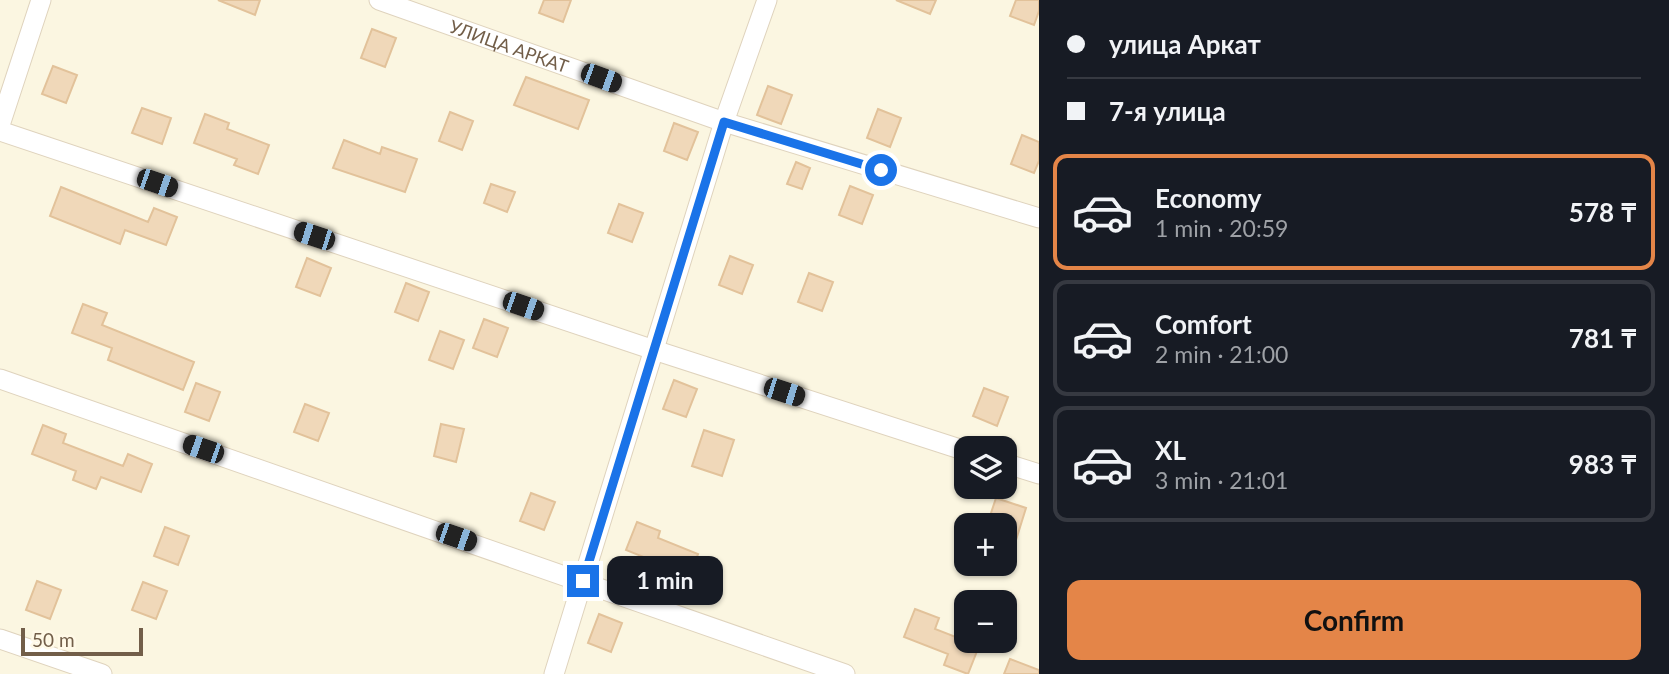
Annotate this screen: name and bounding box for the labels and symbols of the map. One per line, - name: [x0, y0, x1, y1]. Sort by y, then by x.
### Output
- street label: УЛИЦА АРКАТ: [447, 15, 572, 77]
- car: [578, 61, 625, 95]
- route start: [865, 154, 897, 186]
- car: [134, 166, 181, 200]
- car: [291, 220, 338, 252]
- car: [500, 289, 547, 323]
- car: [761, 376, 808, 408]
- car: [180, 432, 227, 466]
- car: [433, 520, 480, 554]
- callout: 1 min: [608, 556, 723, 606]
- route end: [567, 565, 599, 597]
- scale bar: [21, 625, 144, 657]

